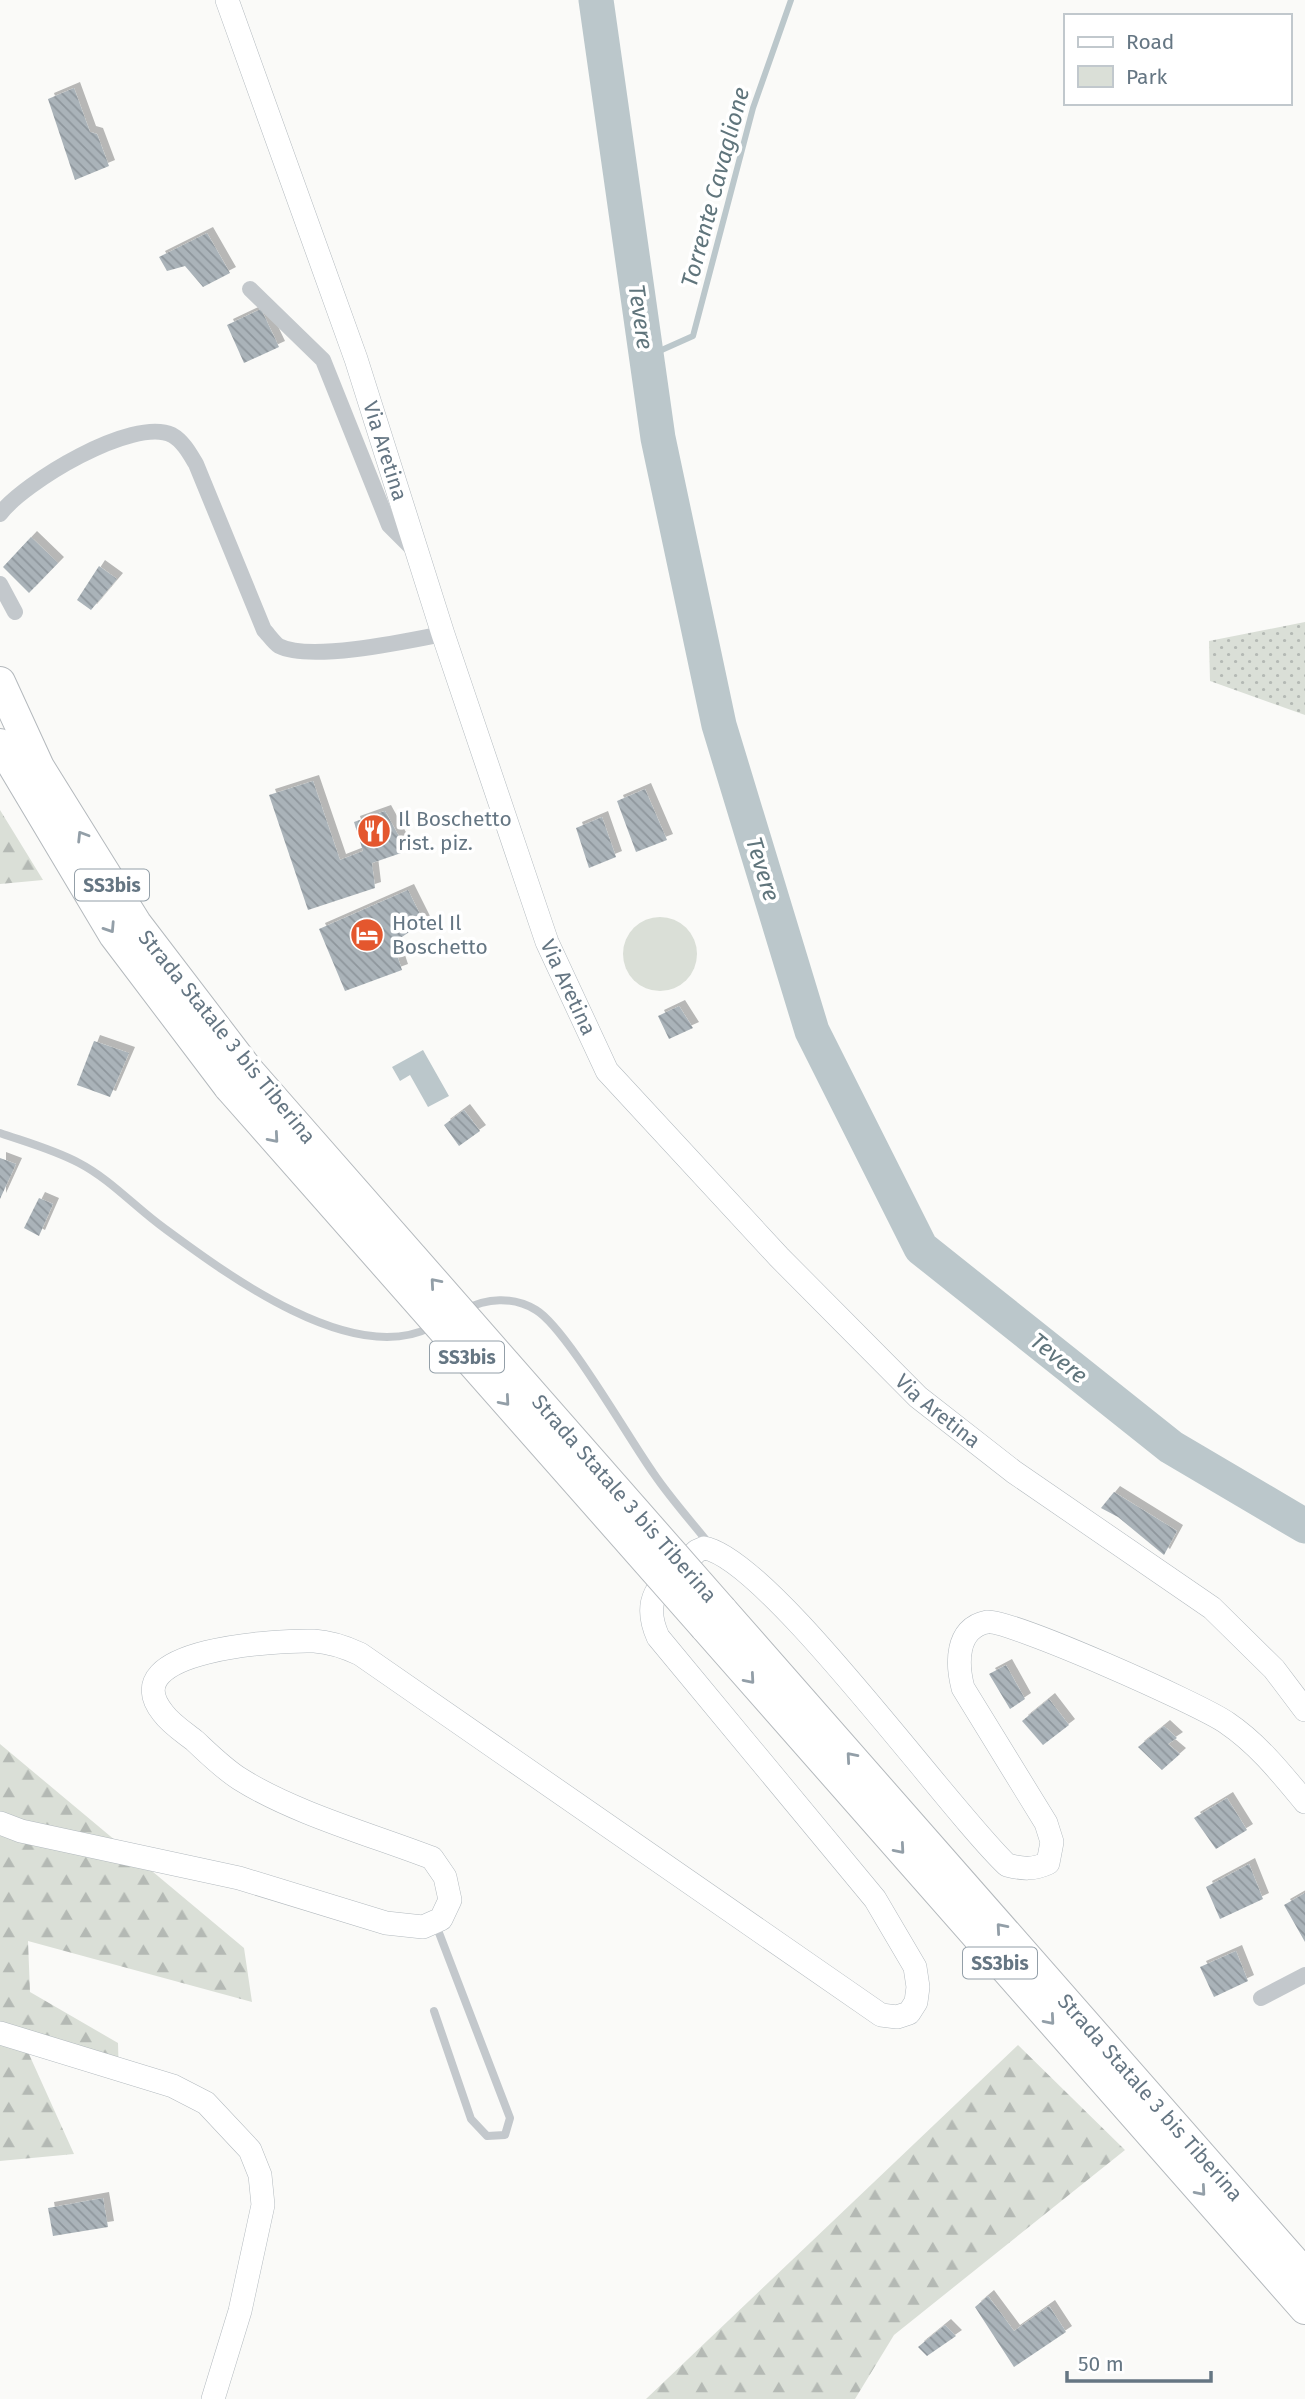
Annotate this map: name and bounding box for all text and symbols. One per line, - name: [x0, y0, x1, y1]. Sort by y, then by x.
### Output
- legend: [1064, 14, 1291, 105]
- text: Road: [1126, 29, 1174, 55]
- text: Park: [1126, 64, 1168, 90]
- water label: Torrente Cavaglione: [675, 84, 755, 290]
- water label: Tevere: [623, 283, 659, 351]
- street label: Via Aretina: [357, 398, 413, 504]
- place label: Il Boschetto rist. piz.: [398, 806, 512, 856]
- restaurant icon: Il Boschetto rist. piz.: [355, 812, 393, 850]
- one-way arrow: [77, 831, 90, 844]
- water label: Tevere: [740, 834, 786, 904]
- road number: SS3bis: [75, 870, 149, 900]
- place label: Hotel Il Boschetto: [392, 910, 488, 960]
- hotel icon: Hotel Il Boschetto: [348, 916, 386, 954]
- one-way arrow: [102, 921, 115, 934]
- street label: Strada Statale 3 bis Tiberina: [133, 925, 321, 1149]
- street label: Via Aretina: [535, 935, 602, 1039]
- one-way arrow: [266, 1130, 278, 1143]
- one-way arrow: [431, 1278, 443, 1291]
- water label: Tevere: [1025, 1327, 1093, 1389]
- road number: SS3bis: [430, 1342, 504, 1372]
- street label: Via Aretina: [890, 1368, 986, 1454]
- street label: Strada Statale 3 bis Tiberina: [526, 1389, 722, 1608]
- one-way arrow: [497, 1392, 509, 1405]
- one-way arrow: [742, 1670, 754, 1683]
- one-way arrow: [847, 1752, 859, 1765]
- one-way arrow: [892, 1841, 904, 1854]
- one-way arrow: [997, 1923, 1009, 1936]
- road number: SS3bis: [963, 1948, 1037, 1979]
- street label: Strada Statale 3 bis Tiberina: [1052, 1988, 1248, 2207]
- one-way arrow: [1042, 2012, 1055, 2025]
- one-way arrow: [1193, 2183, 1205, 2196]
- scale bar: [1067, 2340, 1210, 2384]
- text: 50 m: [1078, 2351, 1124, 2377]

